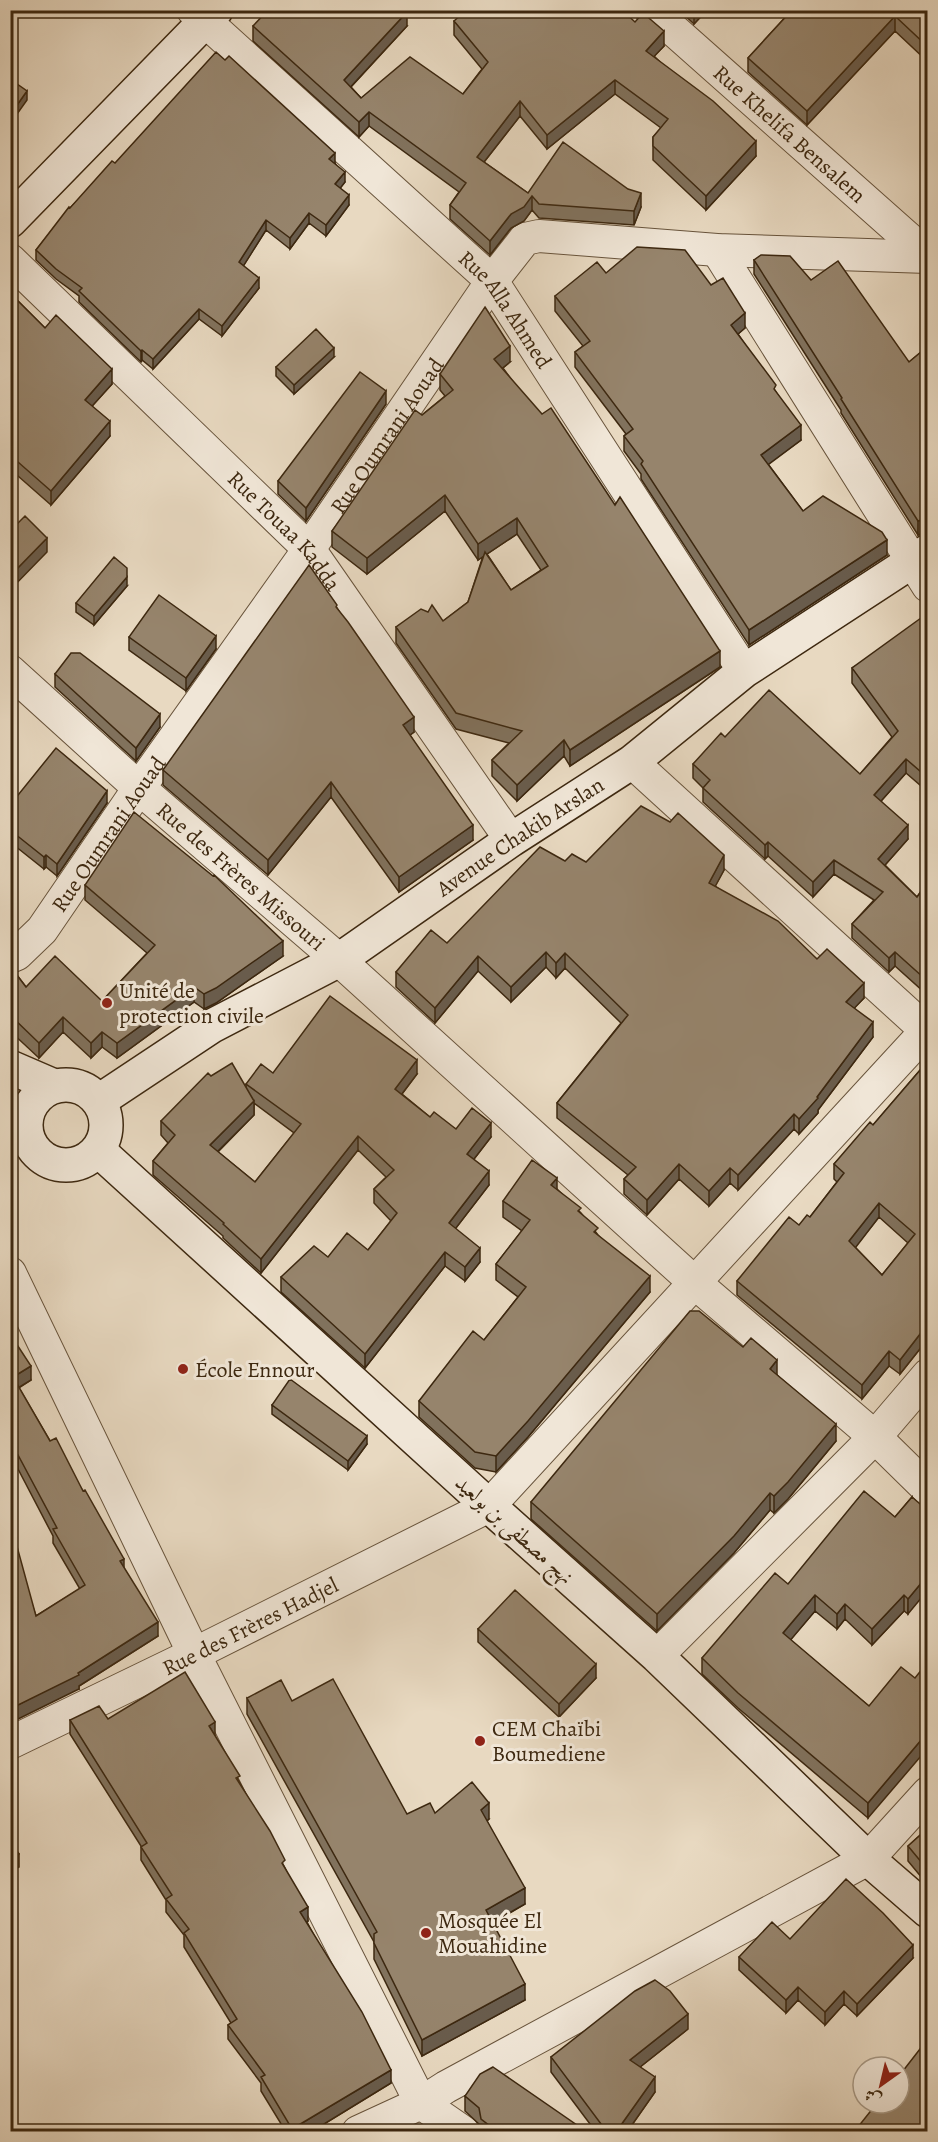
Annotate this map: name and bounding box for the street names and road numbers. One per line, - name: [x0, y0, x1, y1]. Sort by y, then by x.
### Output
- street label: Rue Khelifa Bensalem: [706, 58, 872, 210]
- street label: Rue Alla Ahmed: [452, 244, 559, 375]
- street label: Rue Oumrani Aouad: [323, 352, 451, 520]
- street label: Rue Touaa Kadda: [221, 464, 348, 598]
- street label: Rue Oumrani Aouad: [45, 750, 173, 918]
- street label: Avenue Chakib Arslan: [430, 770, 610, 904]
- street label: Rue des Frères Missouri: [150, 796, 331, 958]
- street label: نهج مصطفى بن بولعيد: [445, 1468, 580, 1594]
- street label: Rue des Frères Hadjel: [157, 1570, 343, 1683]

